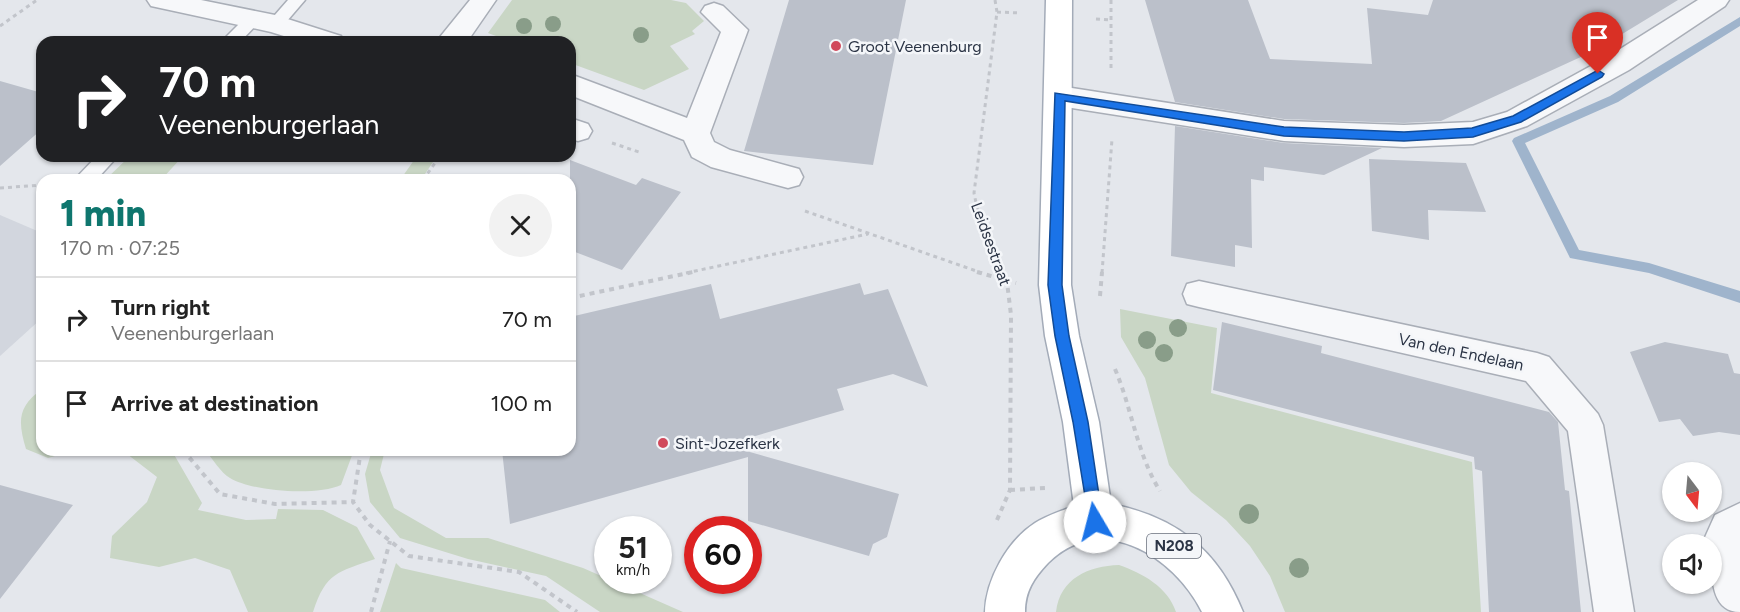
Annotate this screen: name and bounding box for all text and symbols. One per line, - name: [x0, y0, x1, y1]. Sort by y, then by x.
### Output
- pin: [1572, 12, 1623, 74]
- icon: arrive: [1581, 21, 1614, 54]
- place label: Groot Veenenburg: [848, 37, 982, 56]
- marker: Groot Veenenburg: [829, 39, 843, 53]
- text: 70 m: [159, 57, 256, 108]
- icon: right: [60, 60, 138, 138]
- text: Veenenburgerlaan: [159, 108, 379, 141]
- text: 1 min: [60, 192, 146, 235]
- button: close: [489, 194, 552, 257]
- street label: Leidsestraat: [967, 200, 1015, 288]
- text: 170 m · 07:25: [60, 236, 180, 260]
- text: Turn right: [111, 294, 210, 321]
- icon: right: [60, 303, 93, 336]
- text: 70 m: [502, 306, 552, 333]
- text: Veenenburgerlaan: [111, 321, 274, 345]
- street label: Van den Endelaan: [1397, 329, 1526, 375]
- icon: arrive: [60, 387, 93, 420]
- text: Arrive at destination: [111, 390, 319, 417]
- text: 100 m: [491, 390, 552, 417]
- place label: Sint-Jozefkerk: [675, 434, 780, 453]
- marker: Sint-Jozefkerk: [656, 436, 670, 450]
- north arrow: [1662, 462, 1722, 522]
- map controls: [1662, 462, 1722, 594]
- position arrow: [1063, 490, 1127, 554]
- speed limit sign: 60: [684, 516, 762, 594]
- text: 51: [618, 529, 648, 566]
- road number: N208: [1147, 534, 1201, 558]
- button: sound: [1662, 534, 1722, 594]
- text: km/h: [616, 561, 650, 579]

